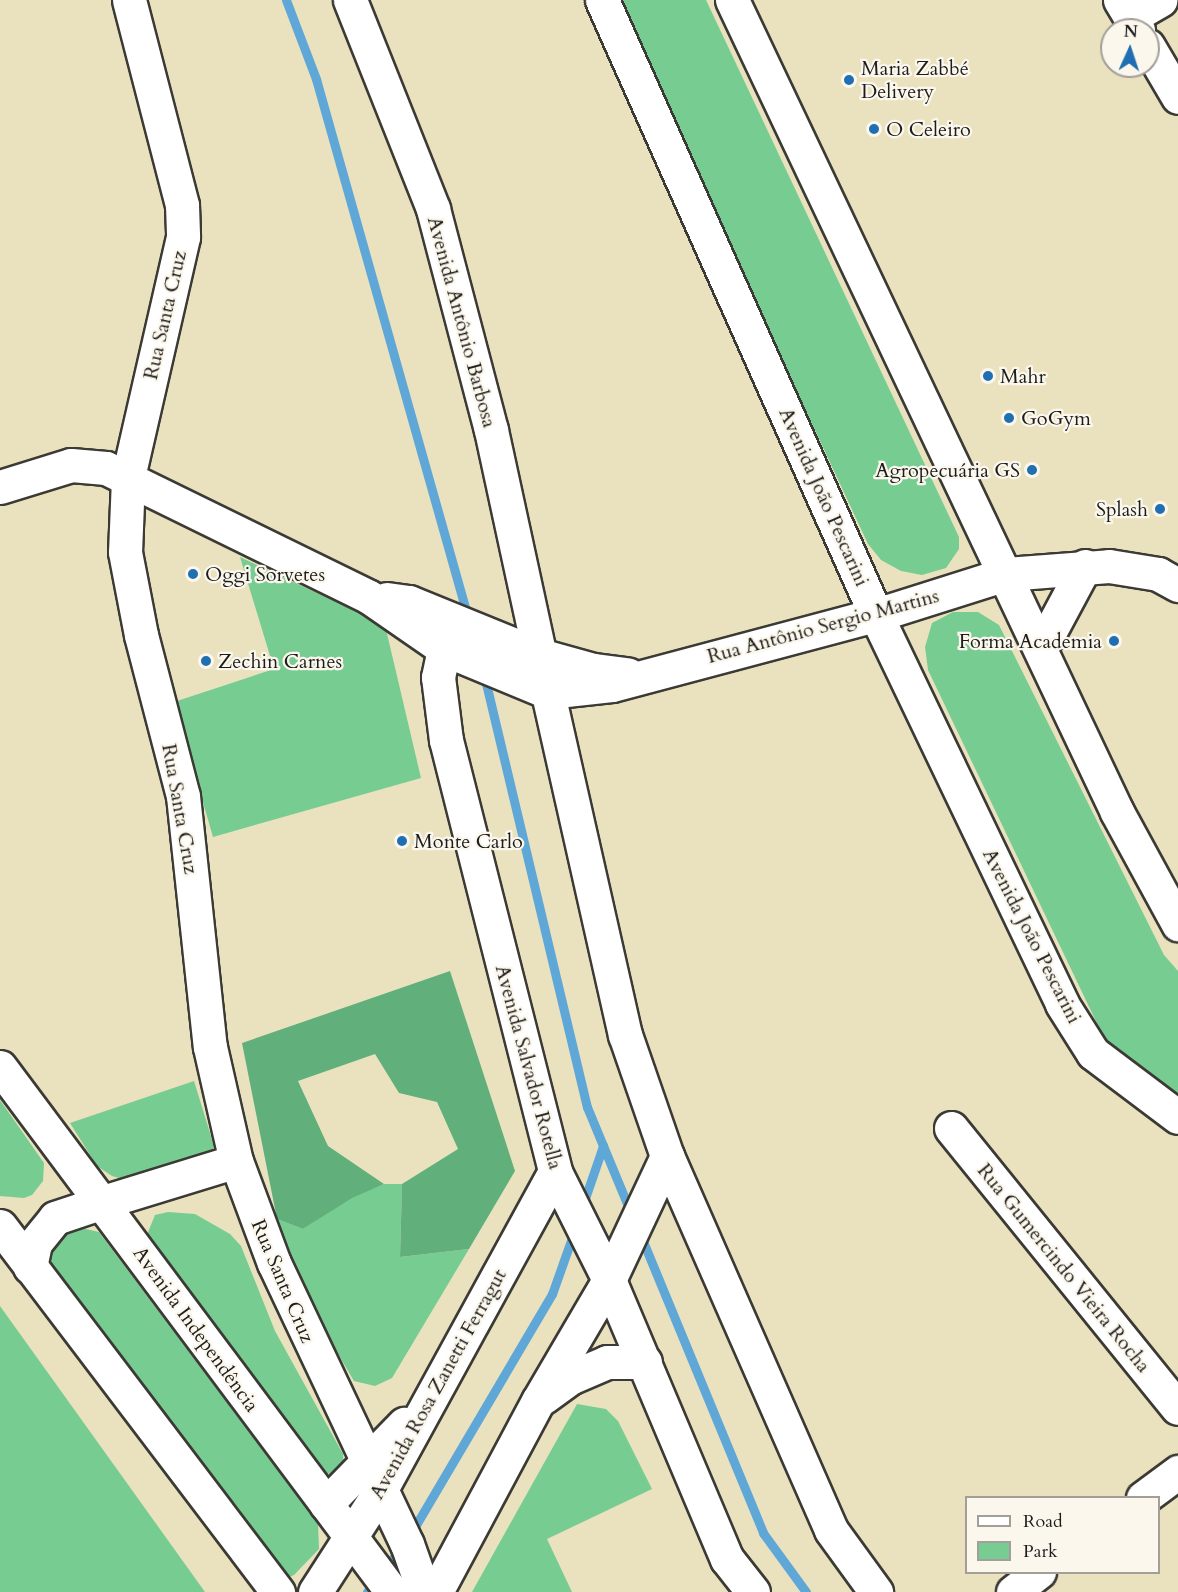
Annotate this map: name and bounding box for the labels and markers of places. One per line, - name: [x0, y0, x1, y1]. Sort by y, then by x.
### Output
- place label: Maria Zabbé Delivery: [861, 56, 969, 103]
- marker: Maria Zabbé Delivery: [842, 73, 856, 87]
- place label: O Celeiro: [886, 117, 971, 141]
- marker: O Celeiro: [867, 122, 881, 136]
- place label: Mahr: [1000, 364, 1046, 388]
- marker: Mahr: [981, 369, 995, 383]
- place label: GoGym: [1021, 406, 1091, 430]
- marker: GoGym: [1002, 411, 1016, 425]
- place label: Agropecuária GS: [875, 458, 1020, 482]
- marker: Agropecuária GS: [1025, 463, 1039, 477]
- place label: Splash: [1096, 497, 1148, 521]
- marker: Splash: [1153, 502, 1167, 516]
- place label: Oggi Sorvetes: [205, 562, 325, 586]
- marker: Oggi Sorvetes: [186, 567, 200, 581]
- place label: Forma Academia: [959, 629, 1102, 653]
- marker: Forma Academia: [1107, 634, 1121, 648]
- place label: Zechin Carnes: [218, 649, 342, 673]
- marker: Zechin Carnes: [199, 654, 213, 668]
- place label: Monte Carlo: [414, 829, 523, 853]
- marker: Monte Carlo: [395, 834, 409, 848]

